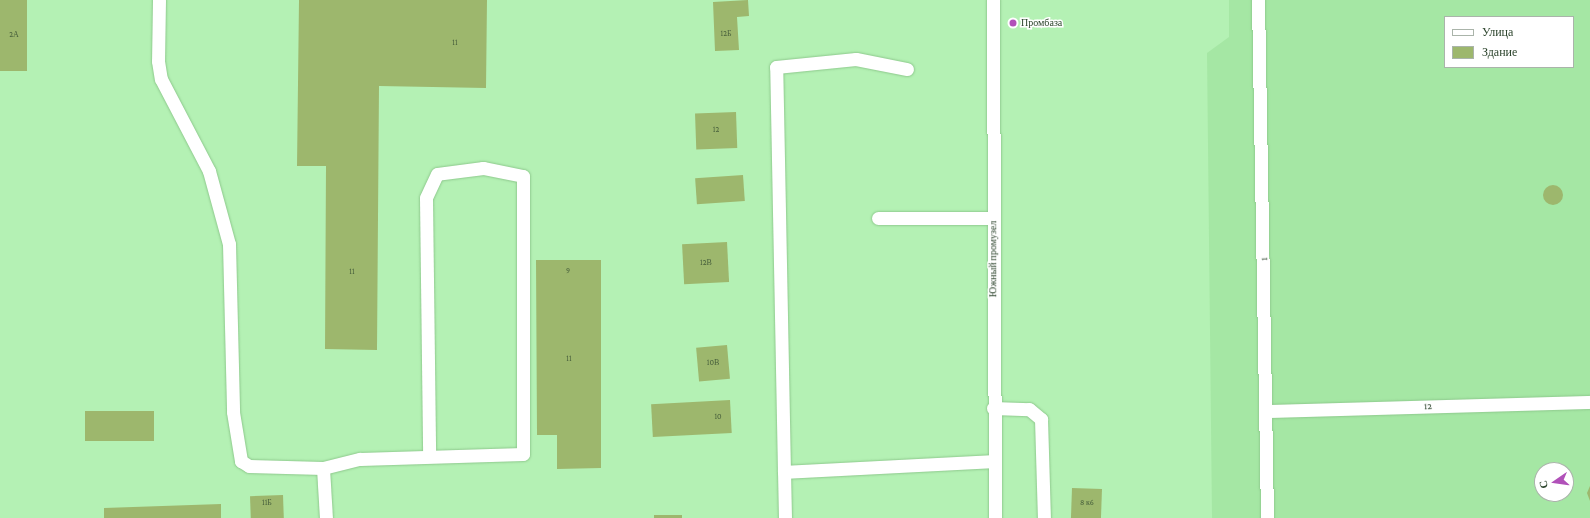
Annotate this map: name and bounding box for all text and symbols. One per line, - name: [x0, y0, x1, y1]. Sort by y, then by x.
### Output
- legend: [1444, 16, 1574, 68]
- place label: Промбаза: [1021, 17, 1062, 29]
- marker: Промбаза: [1008, 18, 1018, 28]
- text: Улица: [1482, 25, 1513, 39]
- house number: 12Б: [720, 29, 732, 39]
- house number: 2А: [9, 30, 19, 40]
- house number: 11: [452, 38, 458, 48]
- text: Здание: [1482, 45, 1517, 59]
- house number: 12: [713, 125, 719, 135]
- street label: Южный промузел: [987, 221, 999, 297]
- street label: 1: [1258, 257, 1270, 261]
- house number: 12В: [700, 258, 712, 268]
- house number: 9: [566, 266, 570, 276]
- house number: 11: [349, 267, 355, 277]
- house number: 11: [566, 354, 572, 364]
- house number: 10В: [707, 358, 719, 368]
- street label: 12: [1424, 400, 1432, 412]
- house number: 10: [714, 412, 722, 422]
- north arrow: [1534, 462, 1574, 502]
- text: С: [1537, 479, 1550, 490]
- house number: 11Б: [262, 498, 272, 508]
- house number: 8 к6: [1080, 498, 1094, 508]

